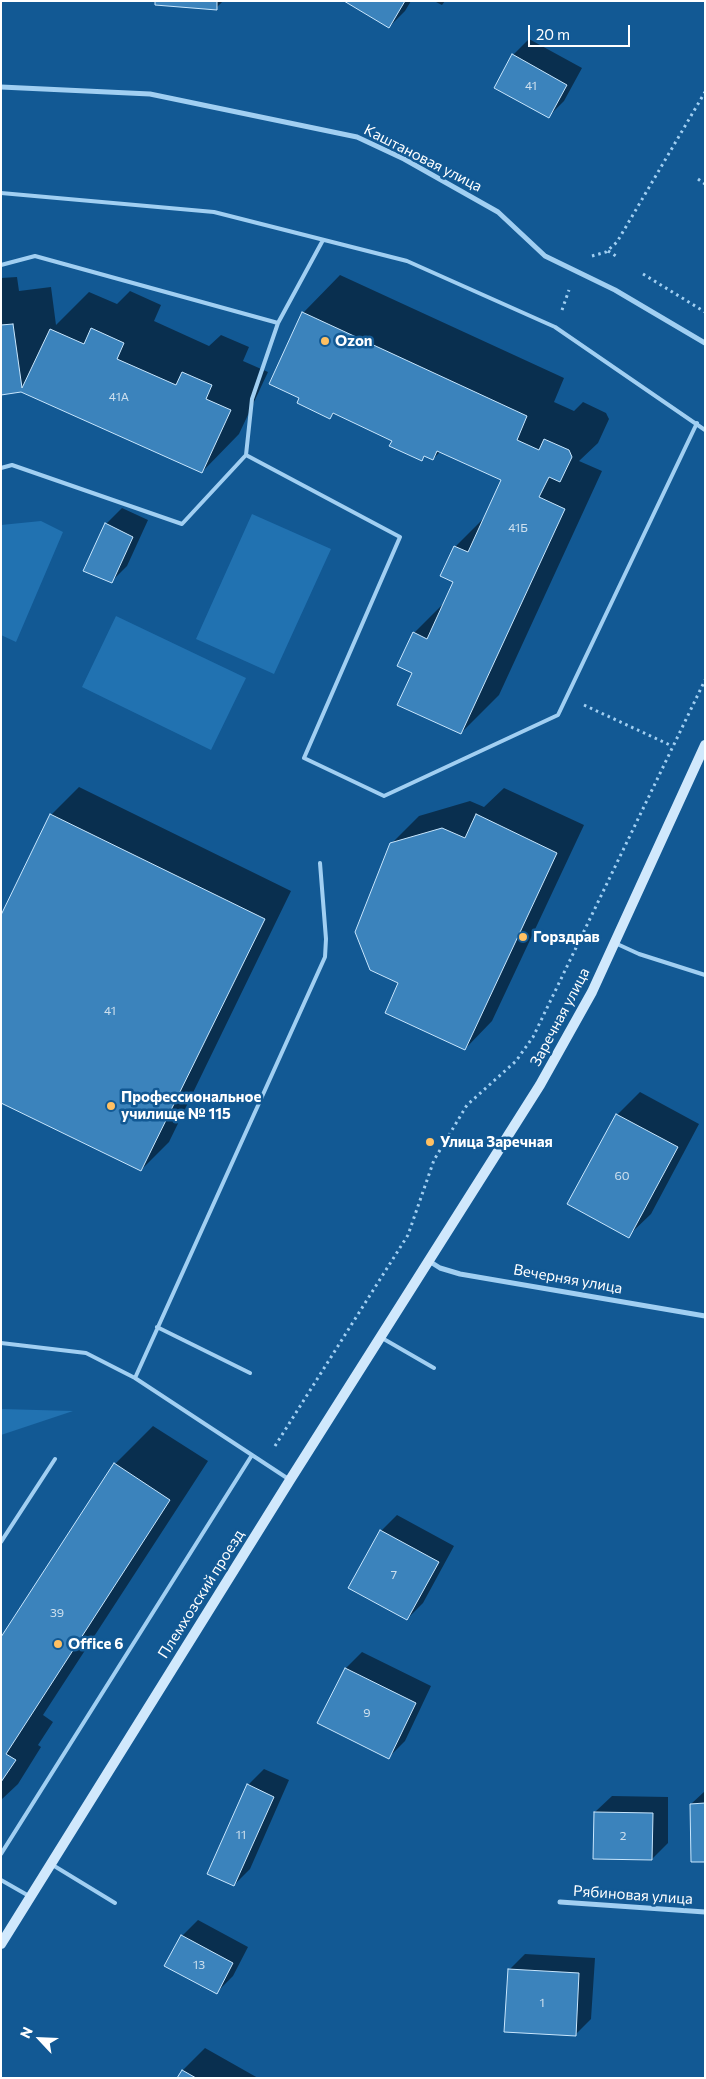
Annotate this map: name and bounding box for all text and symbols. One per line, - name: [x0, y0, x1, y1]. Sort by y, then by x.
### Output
- scale bar: [531, 15, 634, 47]
- text: 20 m: [536, 25, 570, 43]
- house number: 41: [525, 79, 537, 93]
- street label: Каштановая улица: [361, 120, 485, 196]
- place label: Ozon: [335, 332, 373, 350]
- marker: Ozon: [319, 335, 331, 347]
- house number: 41А: [109, 390, 129, 404]
- house number: 41Б: [508, 521, 528, 535]
- place label: Горздрав: [533, 928, 600, 946]
- marker: Горздрав: [517, 931, 529, 943]
- street label: Заречная улица: [526, 965, 594, 1069]
- house number: 41: [104, 1004, 116, 1018]
- place label: Профессиональное училище № 115: [121, 1088, 261, 1123]
- marker: Профессиональное училище № 115: [105, 1100, 117, 1112]
- place label: Улица Заречная: [440, 1133, 553, 1151]
- marker: Улица Заречная: [424, 1136, 436, 1148]
- house number: 60: [614, 1169, 630, 1183]
- street label: Вечерняя улица: [512, 1261, 624, 1297]
- street label: Племхозский проезд: [154, 1526, 248, 1662]
- house number: 7: [391, 1568, 397, 1582]
- house number: 39: [50, 1606, 64, 1620]
- place label: Office 6: [68, 1635, 124, 1653]
- marker: Office 6: [52, 1638, 64, 1650]
- house number: 9: [363, 1706, 371, 1720]
- house number: 11: [236, 1828, 246, 1842]
- house number: 2: [620, 1829, 626, 1843]
- street label: Рябиновая улица: [573, 1882, 693, 1908]
- house number: 13: [193, 1958, 205, 1972]
- house number: 1: [539, 1996, 545, 2010]
- north arrow: [15, 2014, 65, 2064]
- text: N: [16, 2024, 36, 2041]

